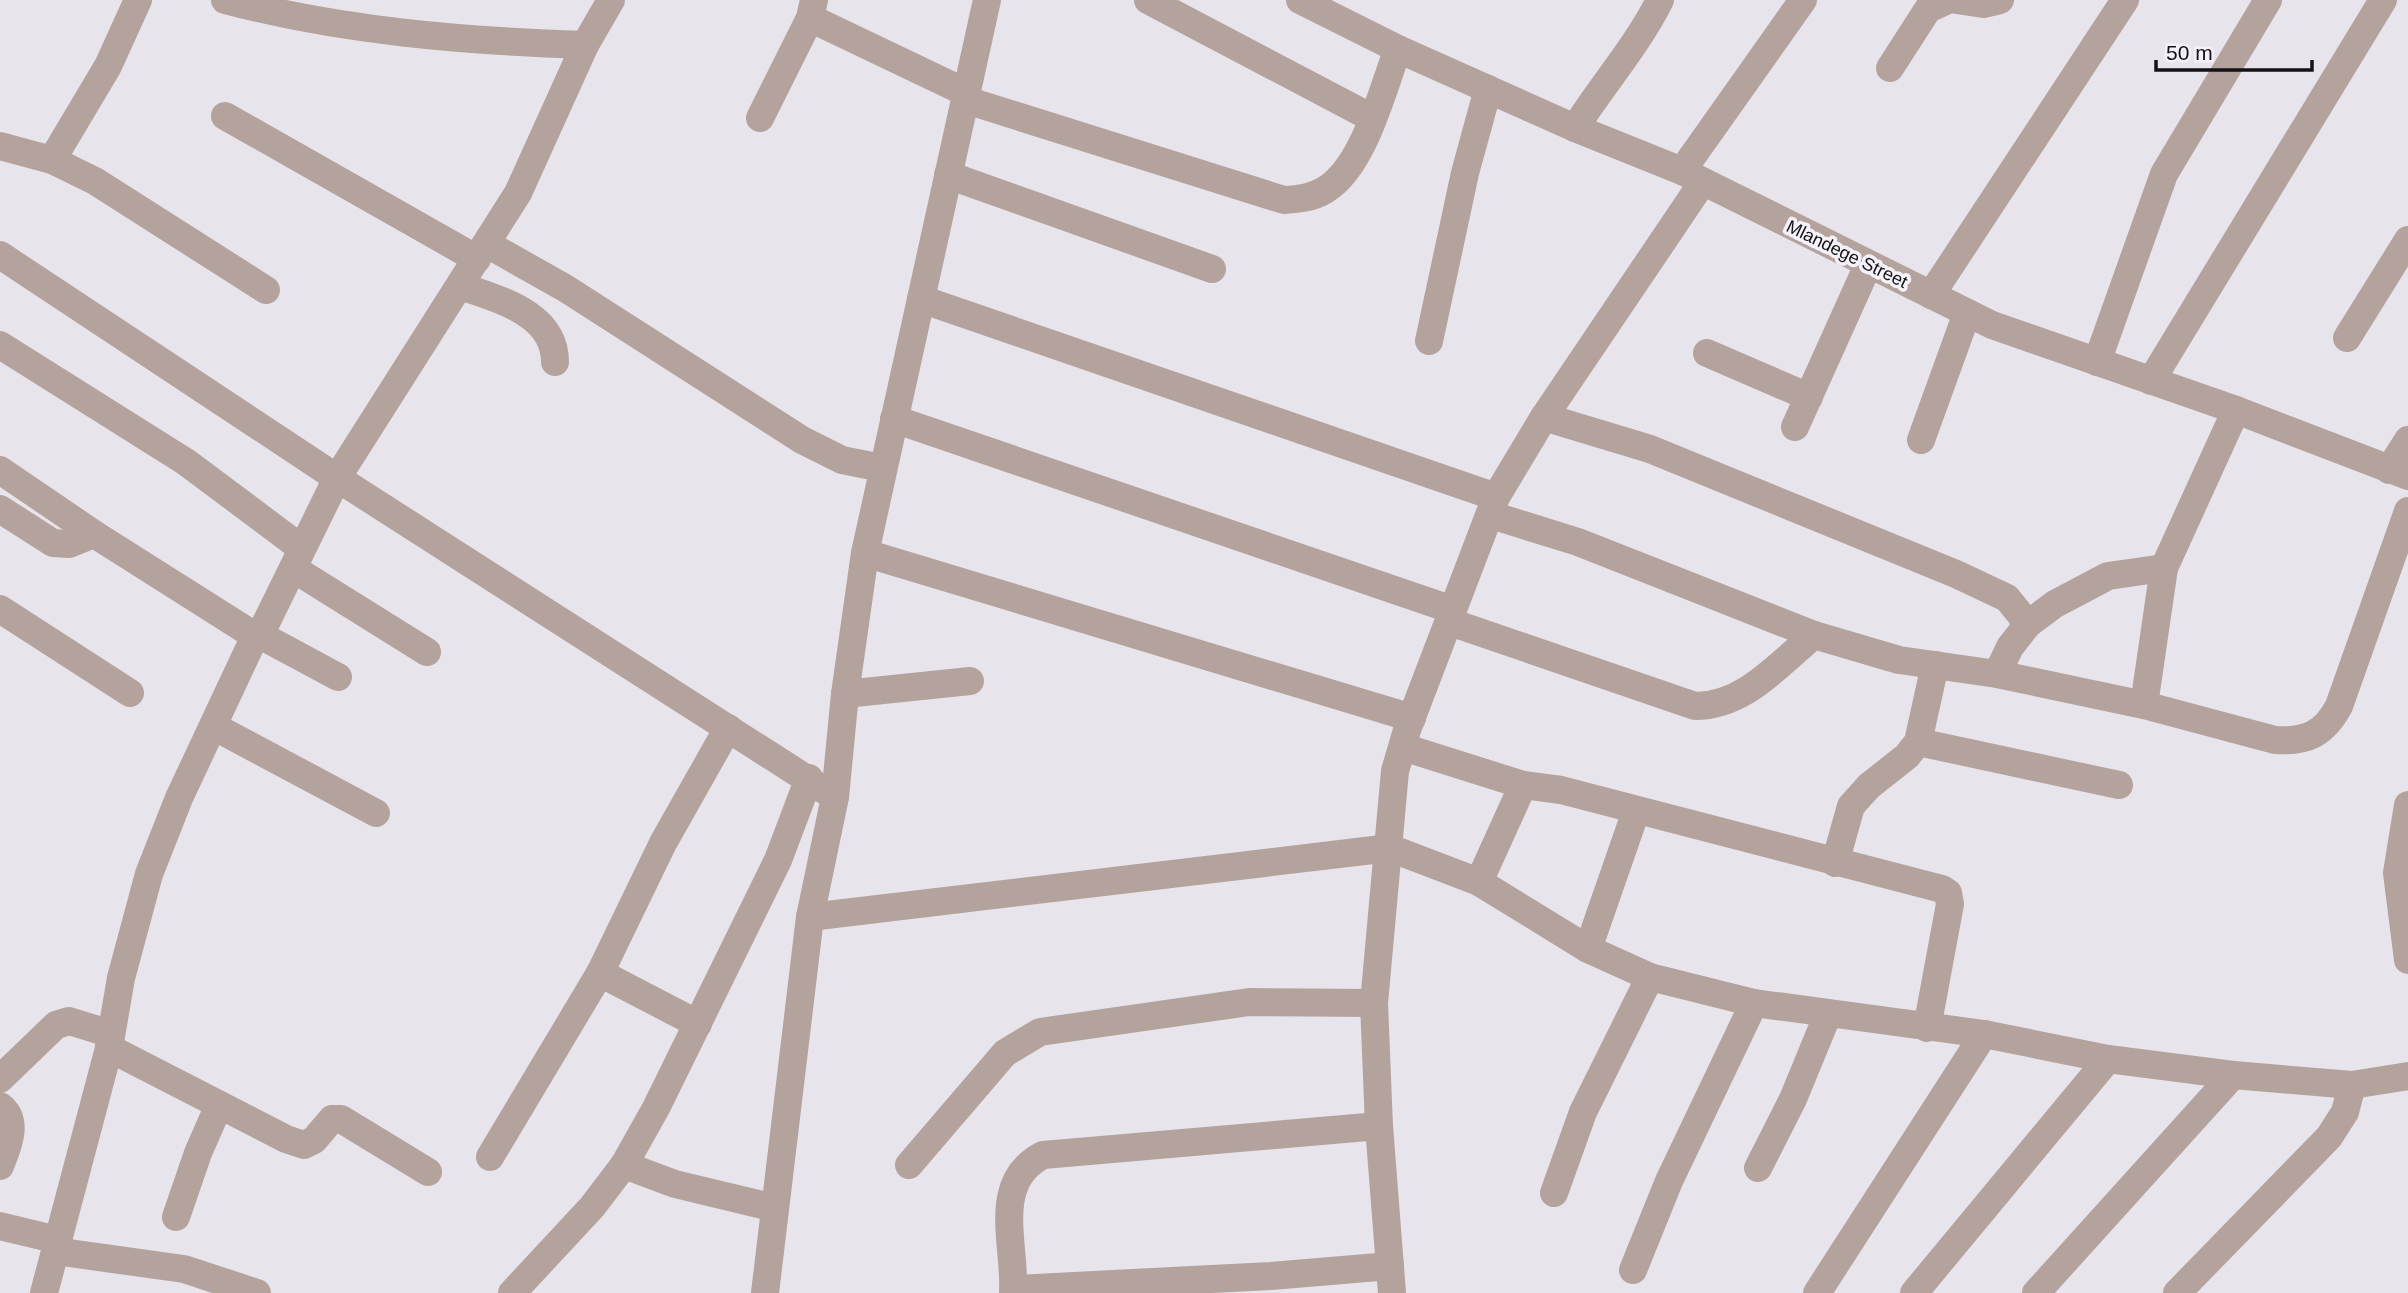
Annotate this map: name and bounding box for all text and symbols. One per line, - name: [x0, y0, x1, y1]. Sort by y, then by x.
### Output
- scale bar: [2156, 28, 2312, 72]
- text: 50 m: [2166, 41, 2213, 64]
- street label: Mlandege Street: [1783, 216, 1911, 292]

